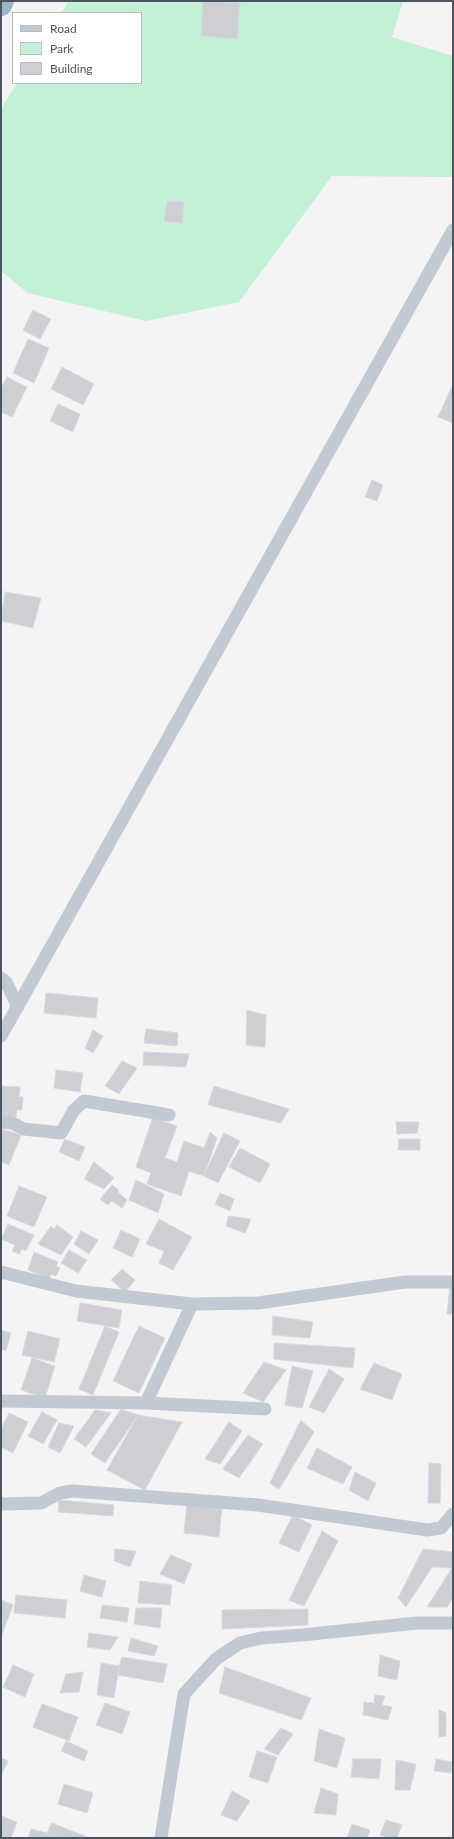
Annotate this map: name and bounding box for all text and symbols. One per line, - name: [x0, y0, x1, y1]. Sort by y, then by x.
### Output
- legend: [12, 12, 142, 84]
- text: Road: [50, 21, 77, 36]
- text: Park: [50, 41, 73, 56]
- text: Building: [50, 61, 93, 76]

